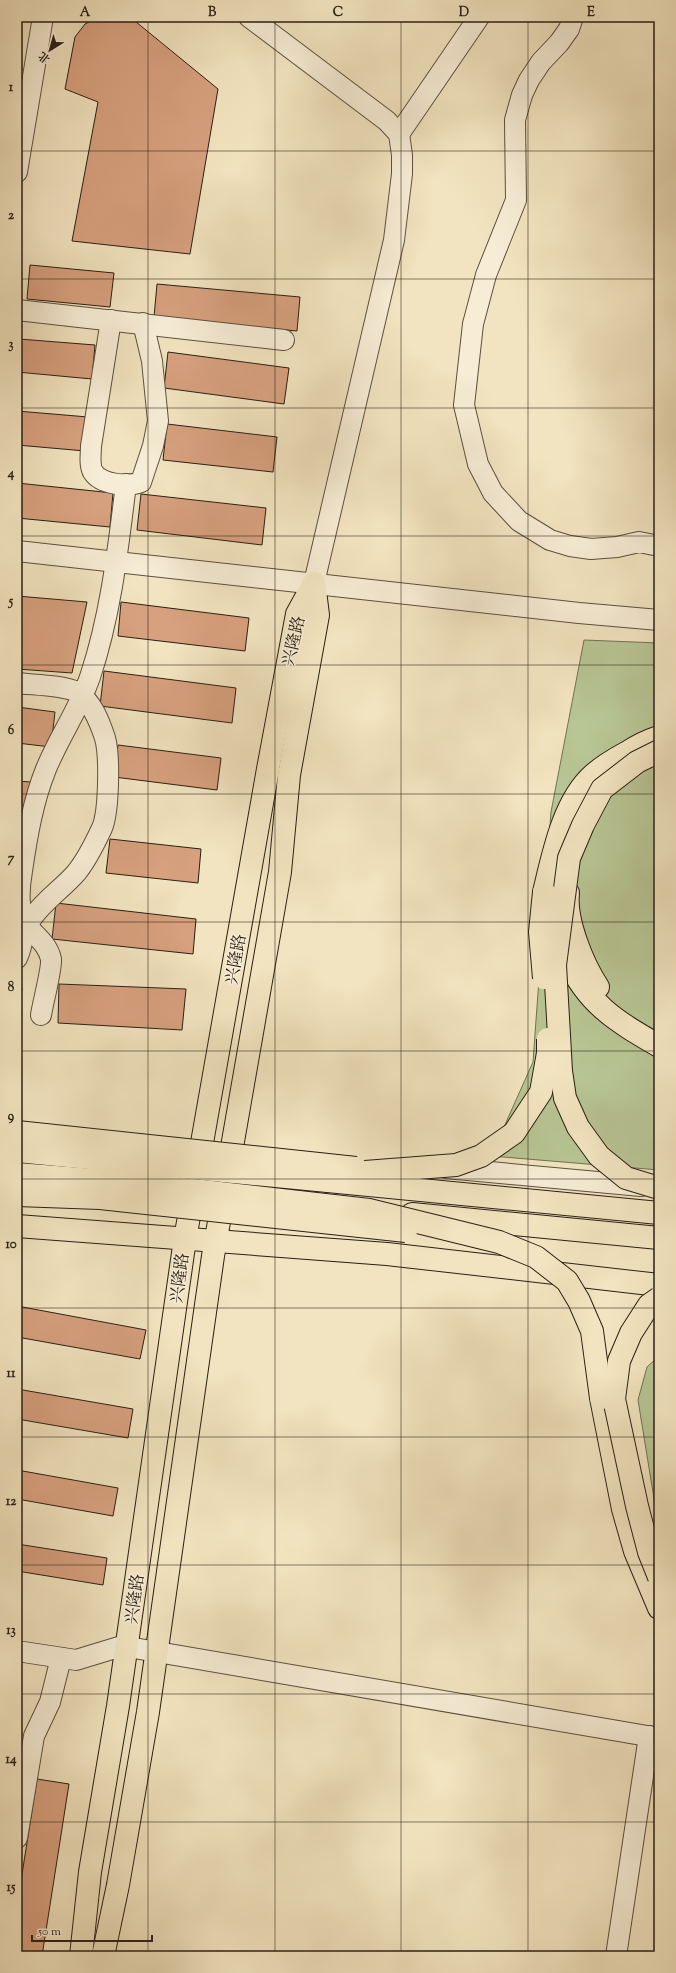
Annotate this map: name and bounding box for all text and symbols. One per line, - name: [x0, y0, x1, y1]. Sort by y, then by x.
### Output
- text: A: [80, 4, 91, 22]
- text: B: [208, 4, 217, 22]
- text: C: [333, 4, 343, 22]
- text: D: [459, 4, 469, 22]
- text: E: [587, 4, 595, 22]
- north arrow: [30, 30, 70, 70]
- text: 北: [35, 47, 54, 67]
- text: 1: [9, 79, 14, 97]
- text: 2: [8, 207, 15, 225]
- text: 3: [8, 336, 14, 354]
- text: 4: [7, 465, 15, 483]
- text: 5: [8, 593, 14, 611]
- street label: 兴隆路: [278, 614, 312, 669]
- text: 6: [8, 722, 15, 740]
- text: 7: [8, 850, 15, 868]
- street label: 兴隆路: [221, 932, 253, 987]
- text: 8: [8, 979, 15, 997]
- text: 9: [8, 1108, 15, 1126]
- text: 10: [5, 1236, 17, 1254]
- street label: 兴隆路: [166, 1251, 196, 1305]
- text: 11: [7, 1365, 16, 1383]
- text: 12: [6, 1493, 17, 1511]
- street label: 兴隆路: [121, 1572, 151, 1626]
- text: 13: [6, 1622, 16, 1640]
- text: 14: [6, 1751, 17, 1769]
- text: 15: [7, 1879, 16, 1897]
- scale bar: [32, 1917, 152, 1943]
- text: 50 m: [37, 1923, 61, 1941]

